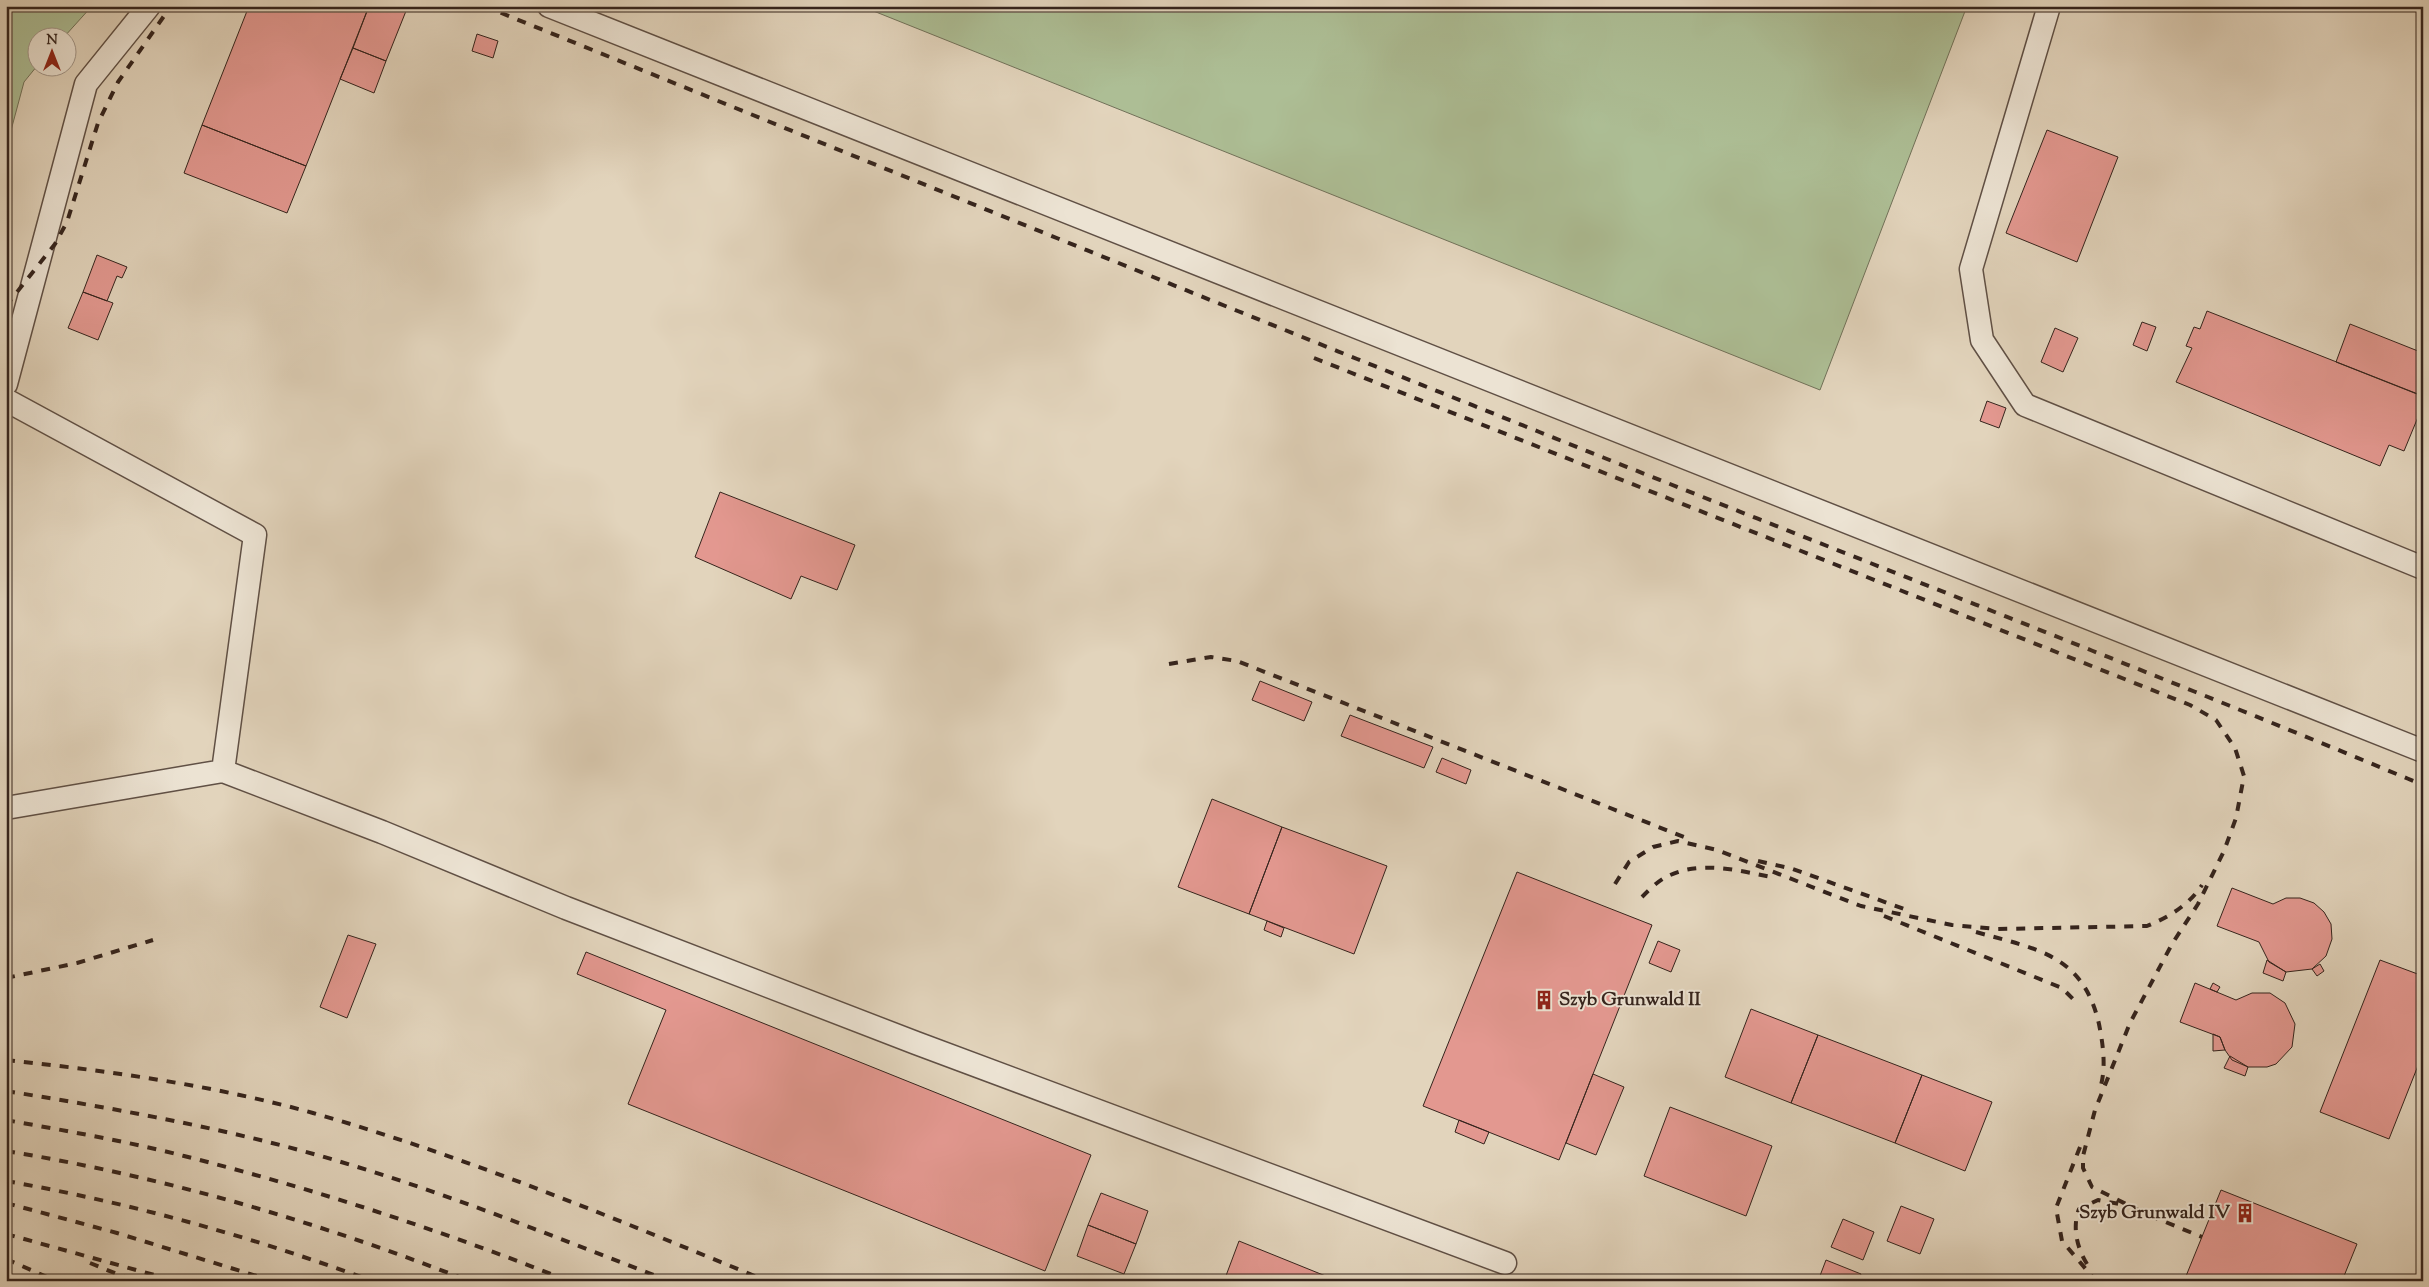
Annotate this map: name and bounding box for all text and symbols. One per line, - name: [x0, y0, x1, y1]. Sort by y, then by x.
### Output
- north arrow: [28, 28, 78, 78]
- text: N: [46, 31, 58, 51]
- place label: Szyb Grunwald II: [1559, 987, 1702, 1014]
- building icon: Szyb Grunwald II: [1533, 989, 1555, 1011]
- place label: Szyb Grunwald IV: [2079, 1200, 2231, 1227]
- building icon: Szyb Grunwald IV: [2234, 1202, 2256, 1224]

